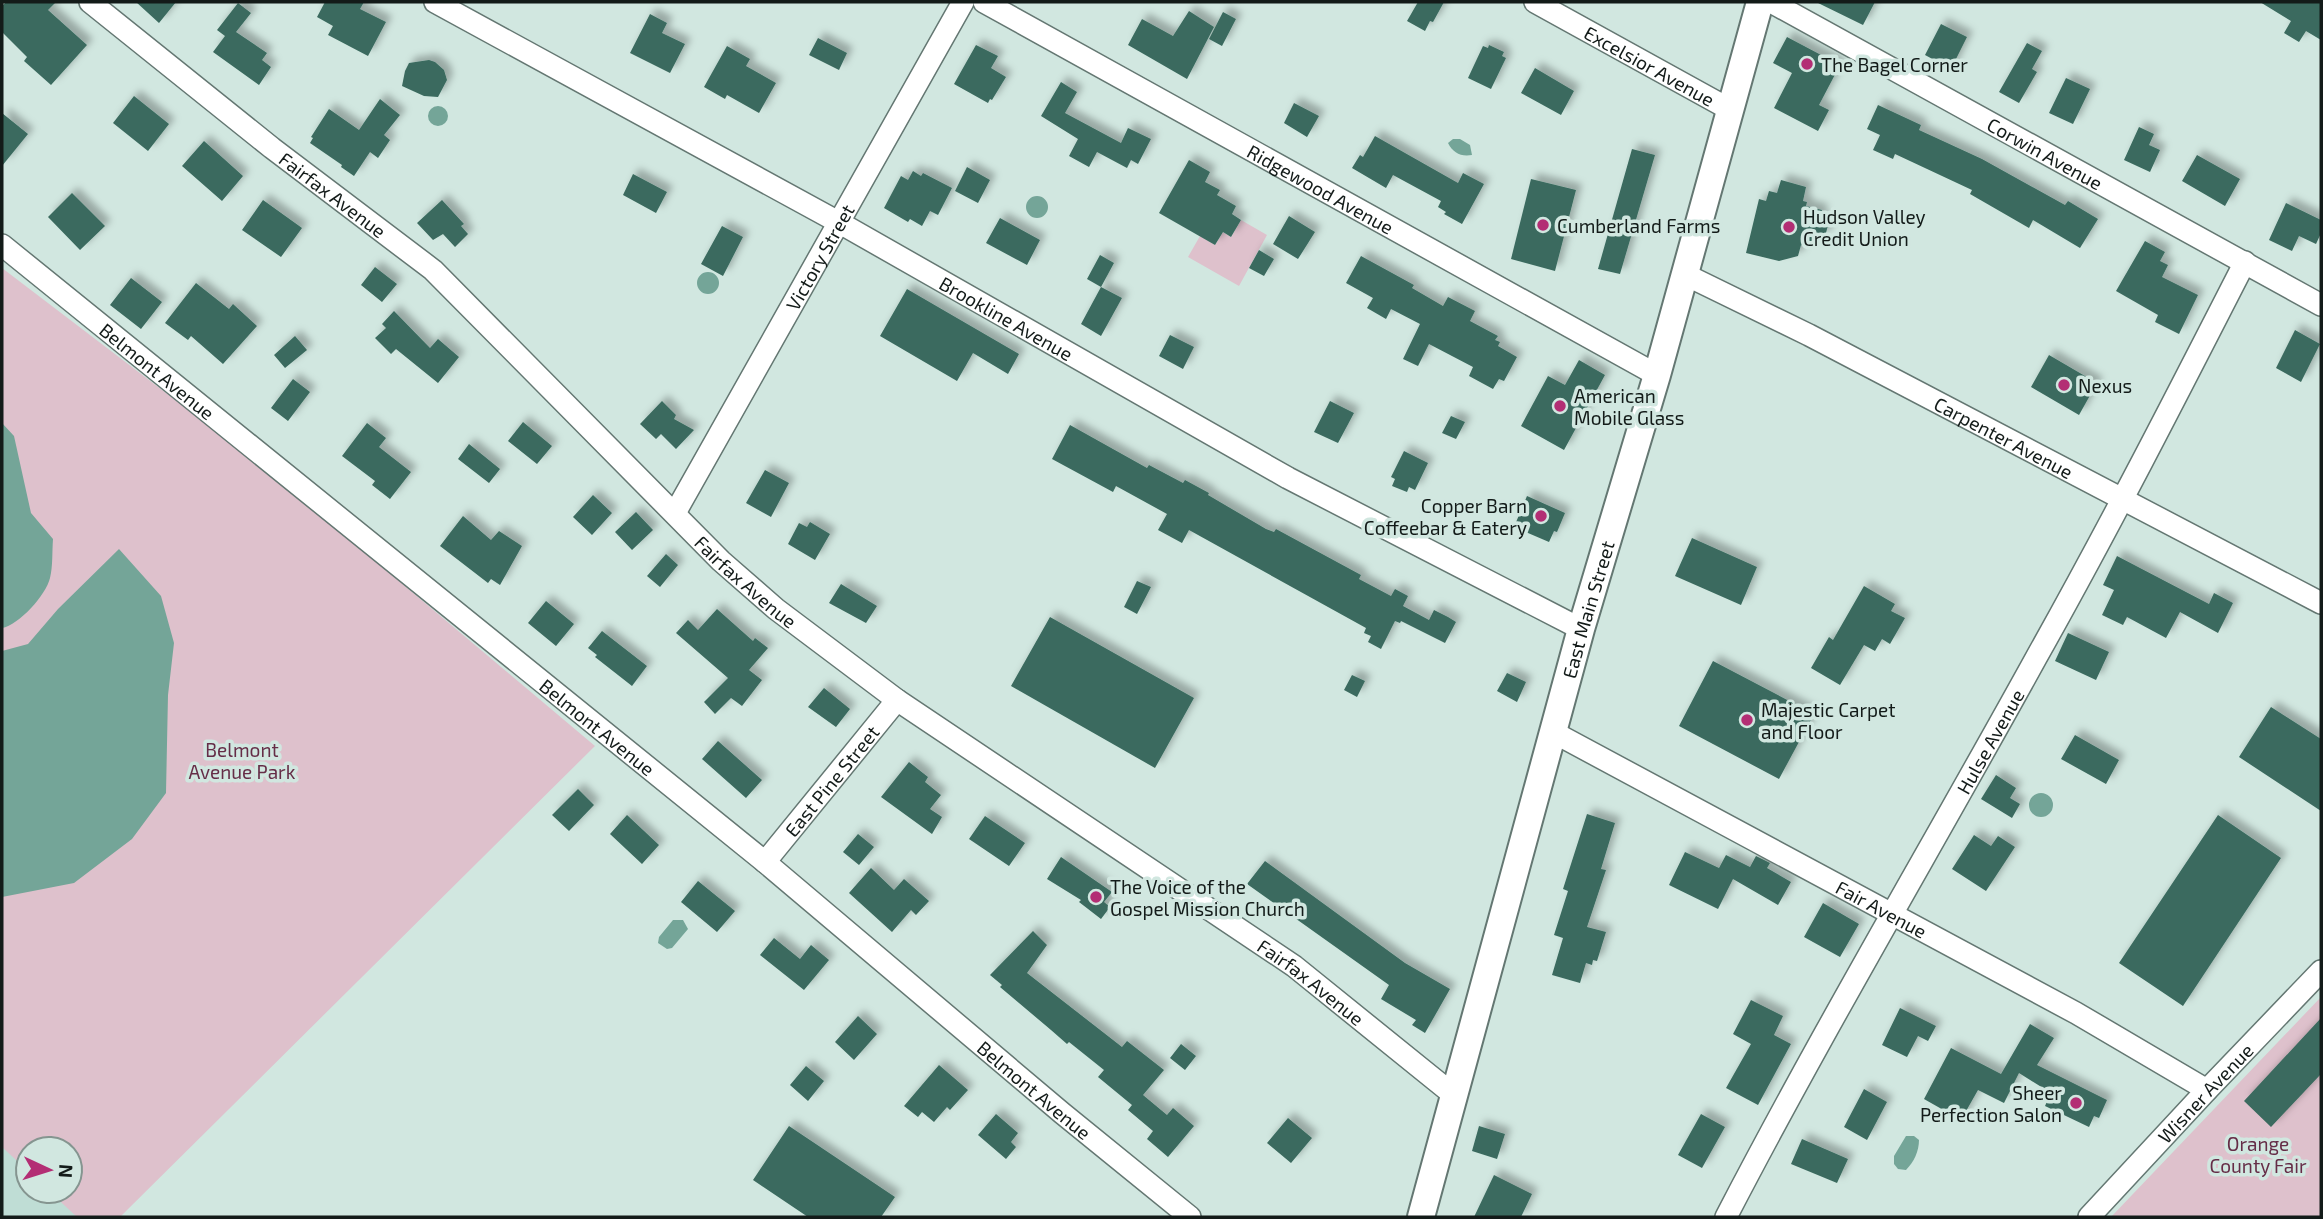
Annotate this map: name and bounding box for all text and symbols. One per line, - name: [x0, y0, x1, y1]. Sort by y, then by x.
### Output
- street label: Excelsior Avenue: [1581, 20, 1719, 110]
- place label: The Bagel Corner: [1821, 53, 1968, 76]
- marker: The Bagel Corner: [1799, 56, 1815, 72]
- street label: Corwin Avenue: [1983, 112, 2107, 194]
- street label: Ridgewood Avenue: [1244, 139, 1398, 238]
- street label: Fairfax Avenue: [275, 147, 391, 242]
- street label: Victory Street: [780, 200, 858, 314]
- place label: Hudson Valley Credit Union: [1803, 205, 1926, 250]
- place label: Cumberland Farms: [1557, 214, 1720, 237]
- marker: Cumberland Farms: [1535, 217, 1551, 233]
- marker: Hudson Valley Credit Union: [1781, 219, 1797, 235]
- street label: Brookline Avenue: [936, 271, 1077, 365]
- street label: Belmont Avenue: [96, 318, 220, 424]
- place label: Nexus: [2078, 374, 2132, 397]
- marker: Nexus: [2056, 377, 2072, 393]
- place label: American Mobile Glass: [1574, 384, 1684, 429]
- street label: Carpenter Avenue: [1931, 391, 2077, 483]
- marker: American Mobile Glass: [1552, 398, 1568, 414]
- place label: Copper Barn Coffeebar & Eatery: [1364, 494, 1527, 539]
- marker: Copper Barn Coffeebar & Eatery: [1533, 508, 1549, 524]
- street label: Fairfax Avenue: [691, 530, 801, 632]
- street label: East Main Street: [1557, 538, 1618, 681]
- street label: Belmont Avenue: [536, 673, 660, 780]
- street label: Hulse Avenue: [1951, 685, 2028, 798]
- place label: Majestic Carpet and Floor: [1761, 698, 1896, 743]
- marker: Majestic Carpet and Floor: [1739, 712, 1755, 728]
- street label: East Pine Street: [779, 720, 883, 841]
- park label: Belmont Avenue Park: [189, 738, 296, 783]
- place label: The Voice of the Gospel Mission Church: [1110, 875, 1305, 920]
- street label: Fair Avenue: [1832, 875, 1931, 942]
- marker: The Voice of the Gospel Mission Church: [1088, 889, 1104, 905]
- street label: Fairfax Avenue: [1254, 934, 1369, 1030]
- street label: Belmont Avenue: [973, 1035, 1096, 1144]
- street label: Wisner Avenue: [2153, 1038, 2257, 1147]
- place label: Sheer Perfection Salon: [1920, 1081, 2062, 1126]
- marker: Sheer Perfection Salon: [2068, 1095, 2084, 1111]
- park label: Orange County Fair: [2209, 1132, 2307, 1177]
- north arrow: [14, 1135, 84, 1205]
- text: N: [55, 1164, 78, 1179]

